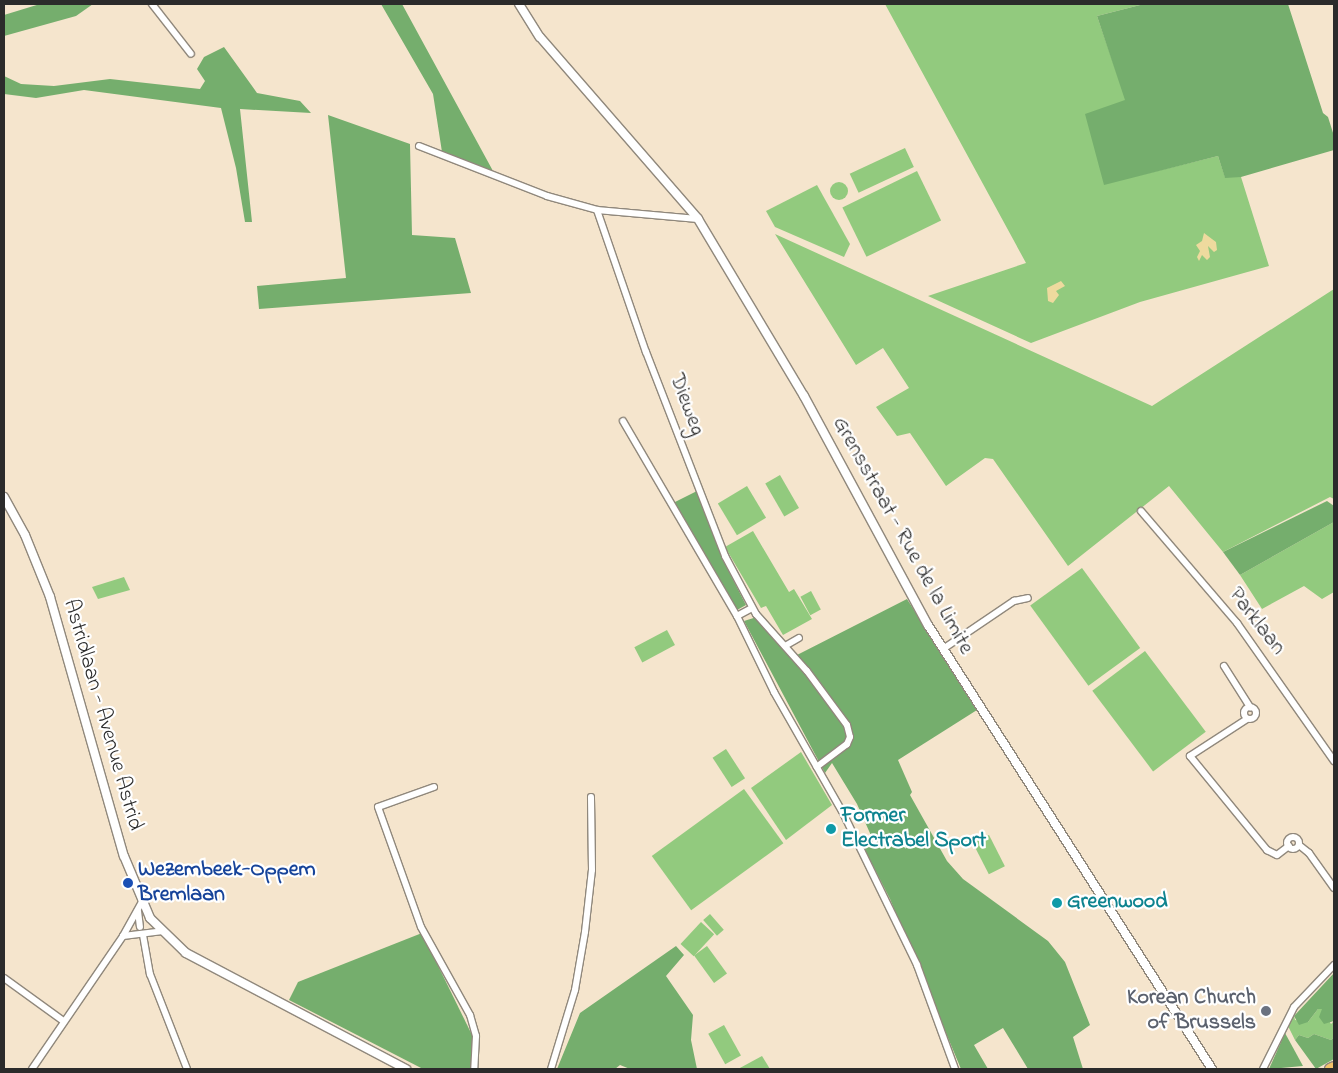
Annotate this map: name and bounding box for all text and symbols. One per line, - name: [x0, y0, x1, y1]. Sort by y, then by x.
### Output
- street label: Dieweg: [662, 370, 710, 440]
- street label: Grensstraat - Rue de la Limite: [826, 413, 978, 659]
- street label: Parklaan: [1222, 583, 1290, 661]
- street label: Astridlaan - Avenue Astrid: [56, 596, 148, 834]
- place label: Former Electrabel Sport: [841, 803, 986, 854]
- marker: Former Electrabel Sport: [825, 823, 837, 835]
- place label: Wezembeek-Oppem Bremlaan: [138, 857, 316, 908]
- marker: Wezembeek-Oppem Bremlaan: [122, 877, 134, 889]
- place label: Greenwood: [1067, 890, 1168, 916]
- marker: Greenwood: [1051, 897, 1063, 909]
- place label: Korean Church of Brussels: [1127, 985, 1256, 1036]
- marker: Korean Church of Brussels: [1260, 1005, 1272, 1017]

